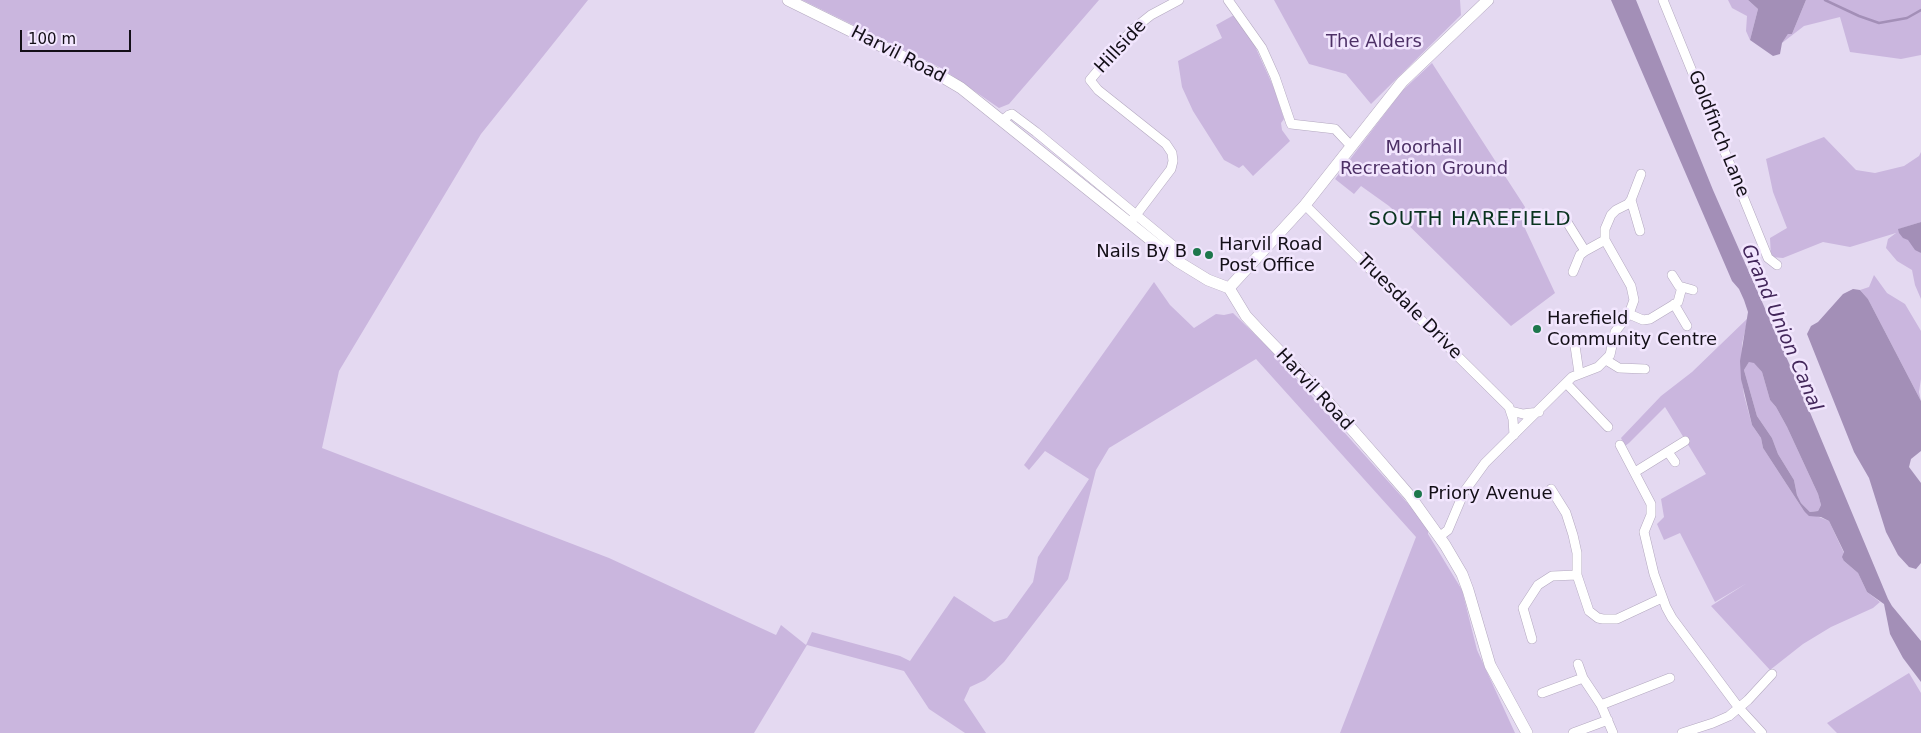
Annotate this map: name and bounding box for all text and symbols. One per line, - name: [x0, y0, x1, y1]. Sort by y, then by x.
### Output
- street label: Hillside: [1091, 16, 1151, 78]
- scale bar: [22, 20, 134, 52]
- street label: Harvil Road: [847, 22, 949, 88]
- text: 100 m: [28, 30, 76, 48]
- park label: The Alders: [1326, 31, 1422, 53]
- street label: Goldfinch Lane: [1683, 68, 1753, 200]
- park label: Moorhall Recreation Ground: [1340, 137, 1508, 180]
- district label: SOUTH HAREFIELD: [1366, 208, 1574, 232]
- place label: Harvil Road Post Office: [1219, 234, 1323, 276]
- place label: Nails By B: [1096, 241, 1187, 263]
- water label: Grand Union Canal: [1736, 241, 1826, 415]
- marker: Nails By B: [1191, 246, 1203, 258]
- marker: Harvil Road Post Office: [1203, 249, 1215, 261]
- street label: Truesdale Drive: [1352, 250, 1466, 364]
- place label: Harefield Community Centre: [1547, 308, 1717, 350]
- marker: Harefield Community Centre: [1531, 323, 1543, 335]
- street label: Harvil Road: [1271, 345, 1357, 435]
- place label: Priory Avenue: [1428, 483, 1553, 505]
- marker: Priory Avenue: [1412, 488, 1424, 500]

